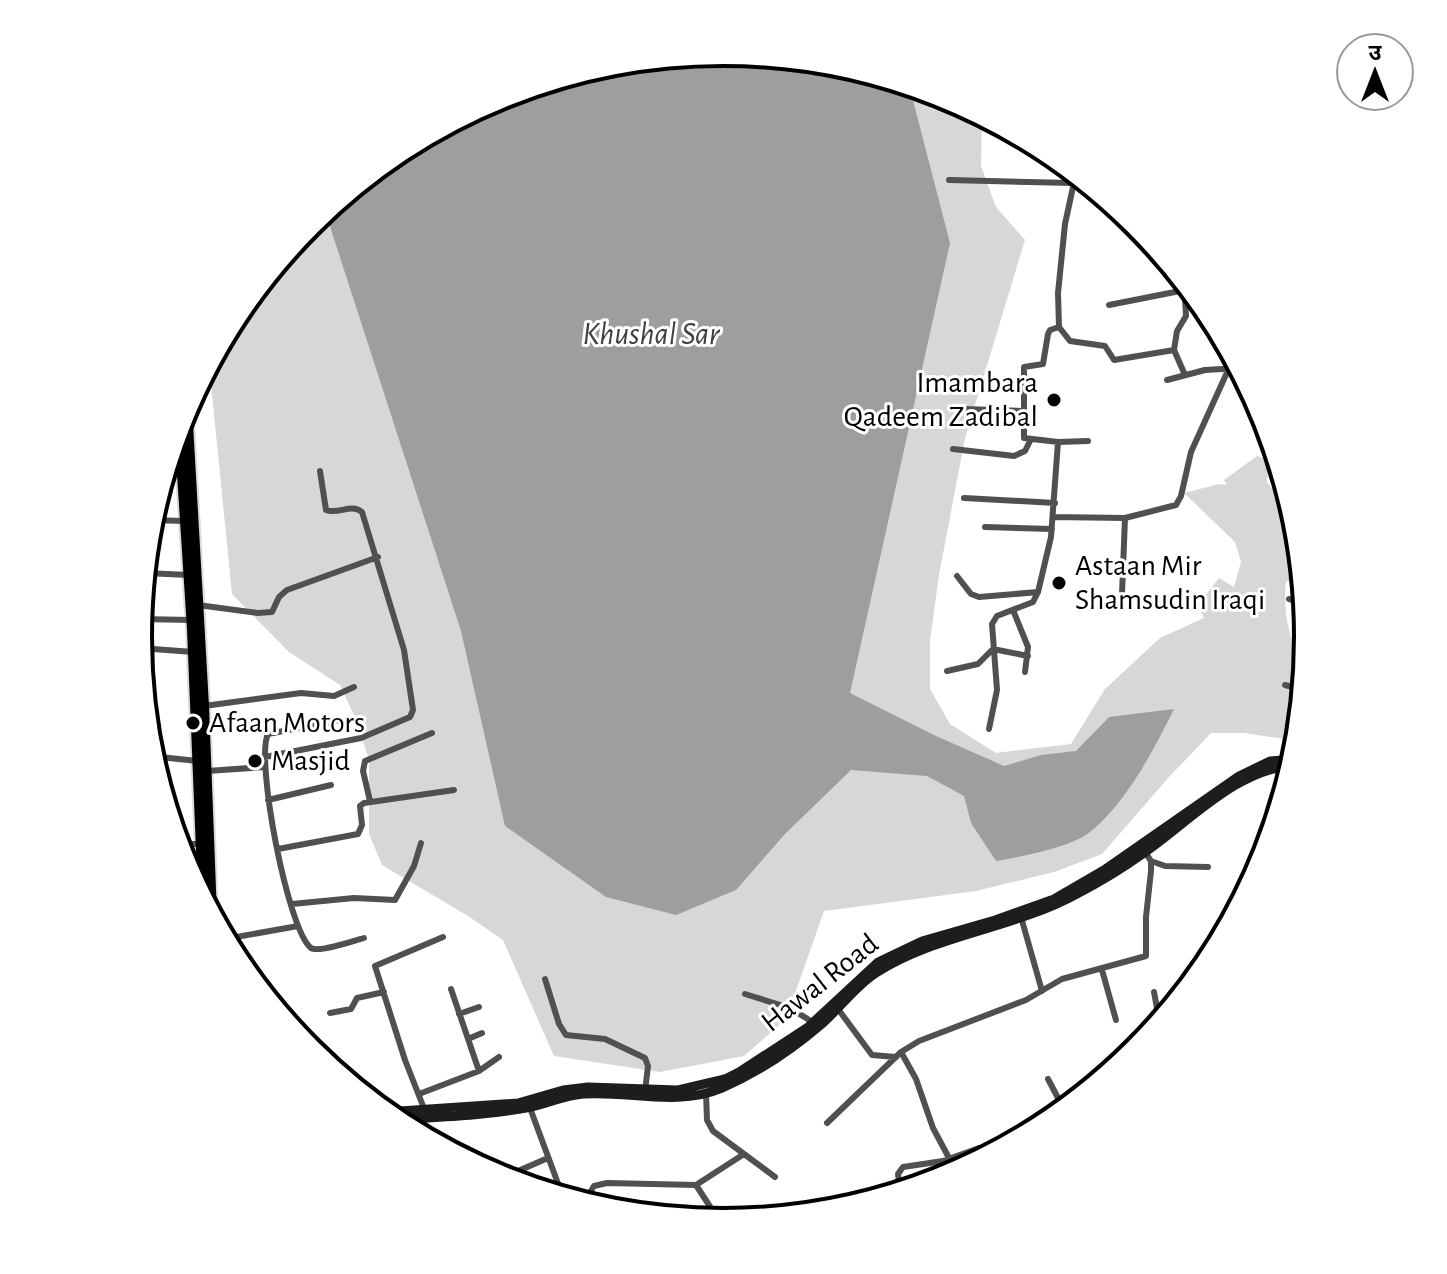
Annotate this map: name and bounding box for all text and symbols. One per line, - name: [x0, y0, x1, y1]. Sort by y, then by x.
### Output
- north arrow: [1335, 32, 1415, 112]
- text: उ: [1369, 42, 1383, 64]
- water label: Khushal Sar: [583, 318, 721, 350]
- place label: Imambara Qadeem Zadibal: [844, 368, 1038, 432]
- marker: Imambara Qadeem Zadibal: [1045, 391, 1063, 409]
- place label: Astaan Mir Shamsudin Iraqi: [1075, 551, 1265, 615]
- marker: Astaan Mir Shamsudin Iraqi: [1050, 574, 1068, 592]
- place label: Afaan Motors: [209, 708, 365, 738]
- marker: Afaan Motors: [184, 714, 202, 732]
- place label: Masjid: [271, 746, 350, 776]
- marker: Masjid: [246, 752, 264, 770]
- street label: Hawal Road: [756, 928, 884, 1038]

